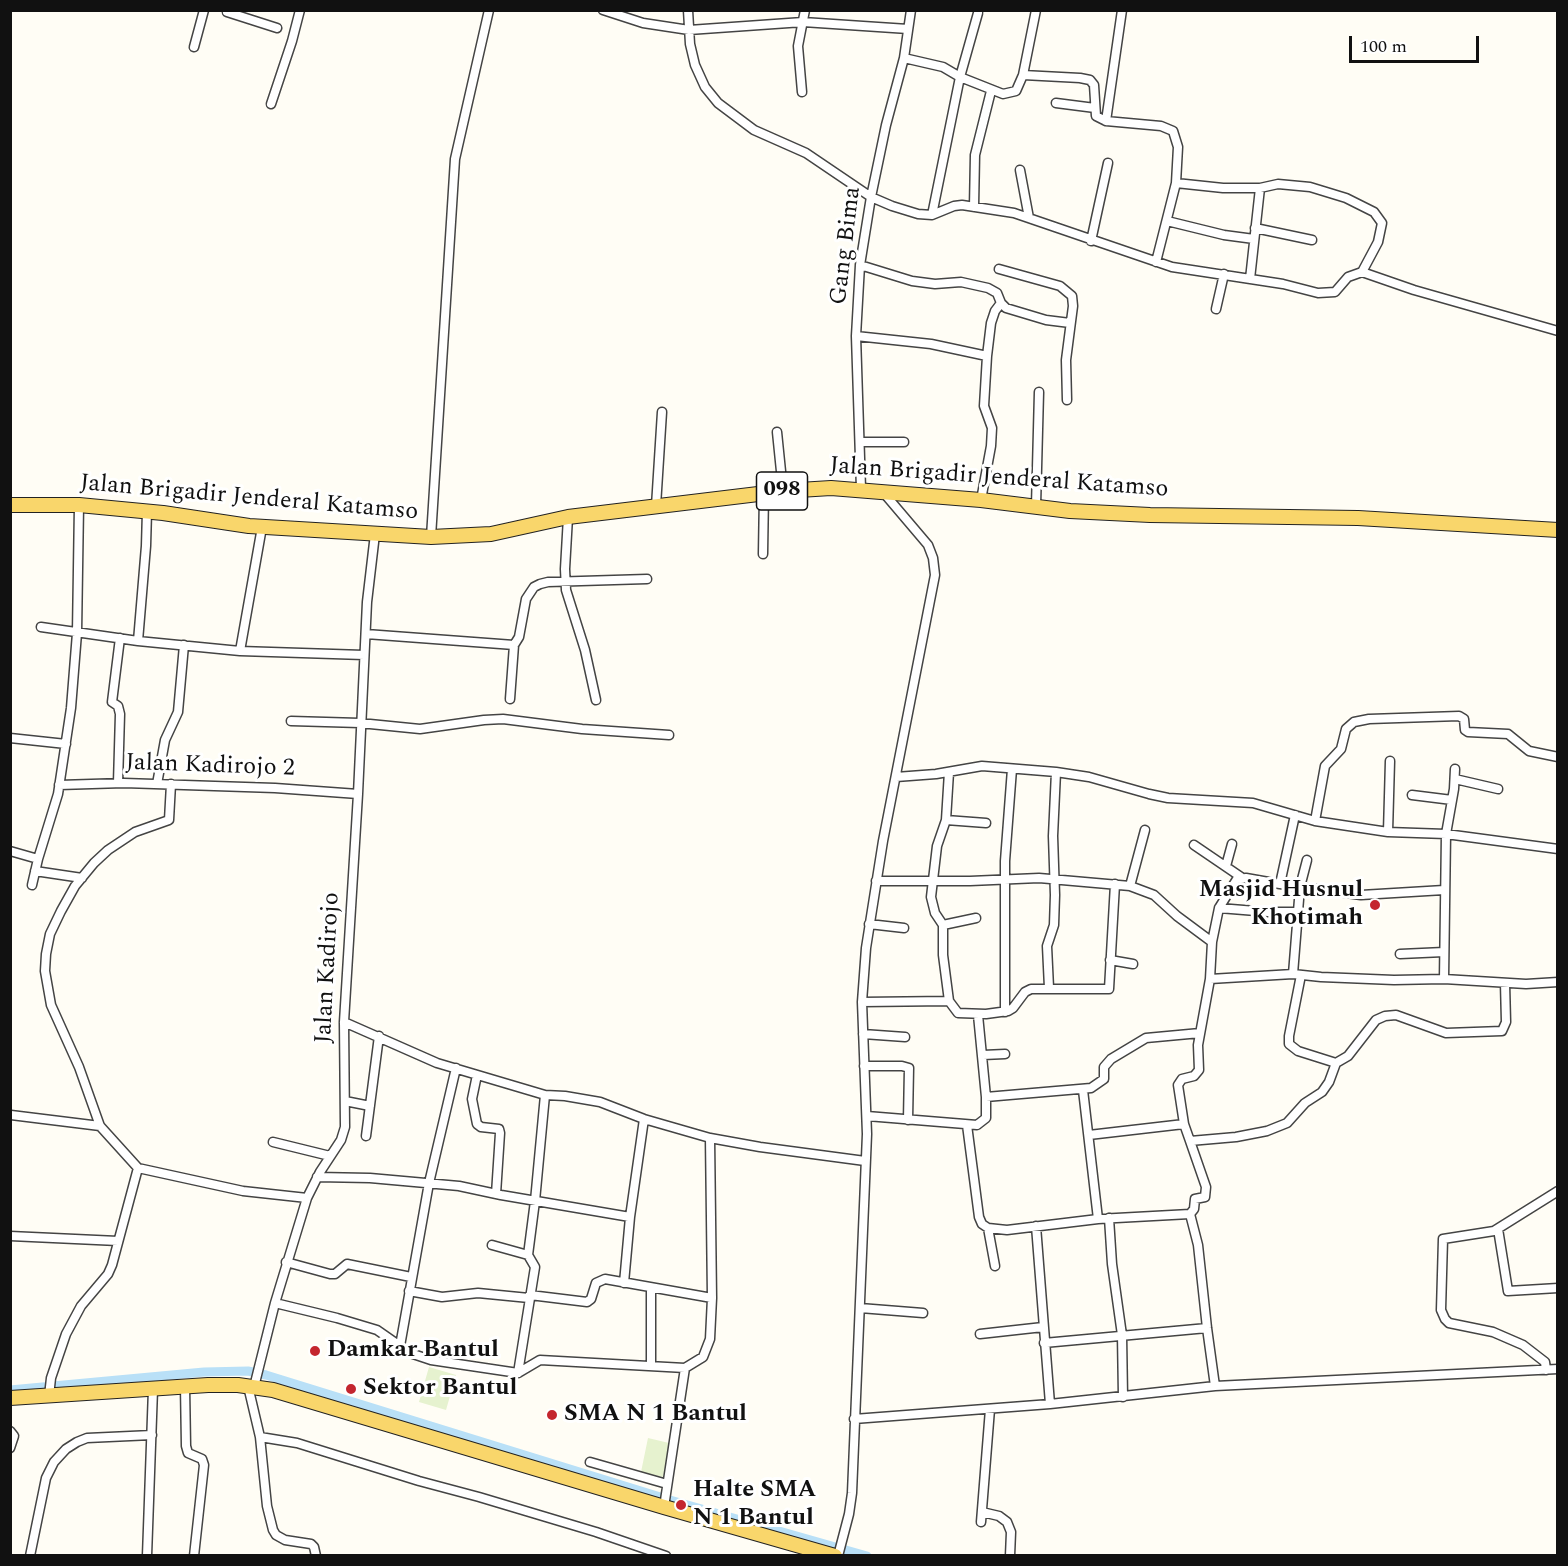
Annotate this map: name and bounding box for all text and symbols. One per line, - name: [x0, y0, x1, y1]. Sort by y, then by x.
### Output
- scale bar: [1352, 24, 1482, 62]
- text: 100 m: [1360, 33, 1407, 60]
- street label: Gang Bima: [825, 185, 869, 307]
- street label: Jalan Brigadir Jenderal Katamso: [829, 453, 1169, 505]
- street label: Jalan Brigadir Jenderal Katamso: [79, 470, 419, 528]
- road number: 098: [756, 472, 808, 510]
- street label: Jalan Kadirojo 2: [125, 750, 295, 784]
- place label: Masjid Husnul Khotimah: [1199, 877, 1363, 933]
- street label: Jalan Kadirojo: [311, 892, 347, 1044]
- marker: Masjid Husnul Khotimah: [1368, 898, 1382, 912]
- place label: Damkar Bantul: [327, 1337, 499, 1365]
- marker: Damkar Bantul: [308, 1344, 322, 1358]
- place label: Sektor Bantul: [363, 1375, 517, 1403]
- marker: Sektor Bantul: [344, 1382, 358, 1396]
- place label: SMA N 1 Bantul: [564, 1401, 747, 1429]
- marker: SMA N 1 Bantul: [545, 1408, 559, 1422]
- place label: Halte SMA N 1 Bantul: [693, 1477, 816, 1533]
- marker: Halte SMA N 1 Bantul: [674, 1498, 688, 1512]

